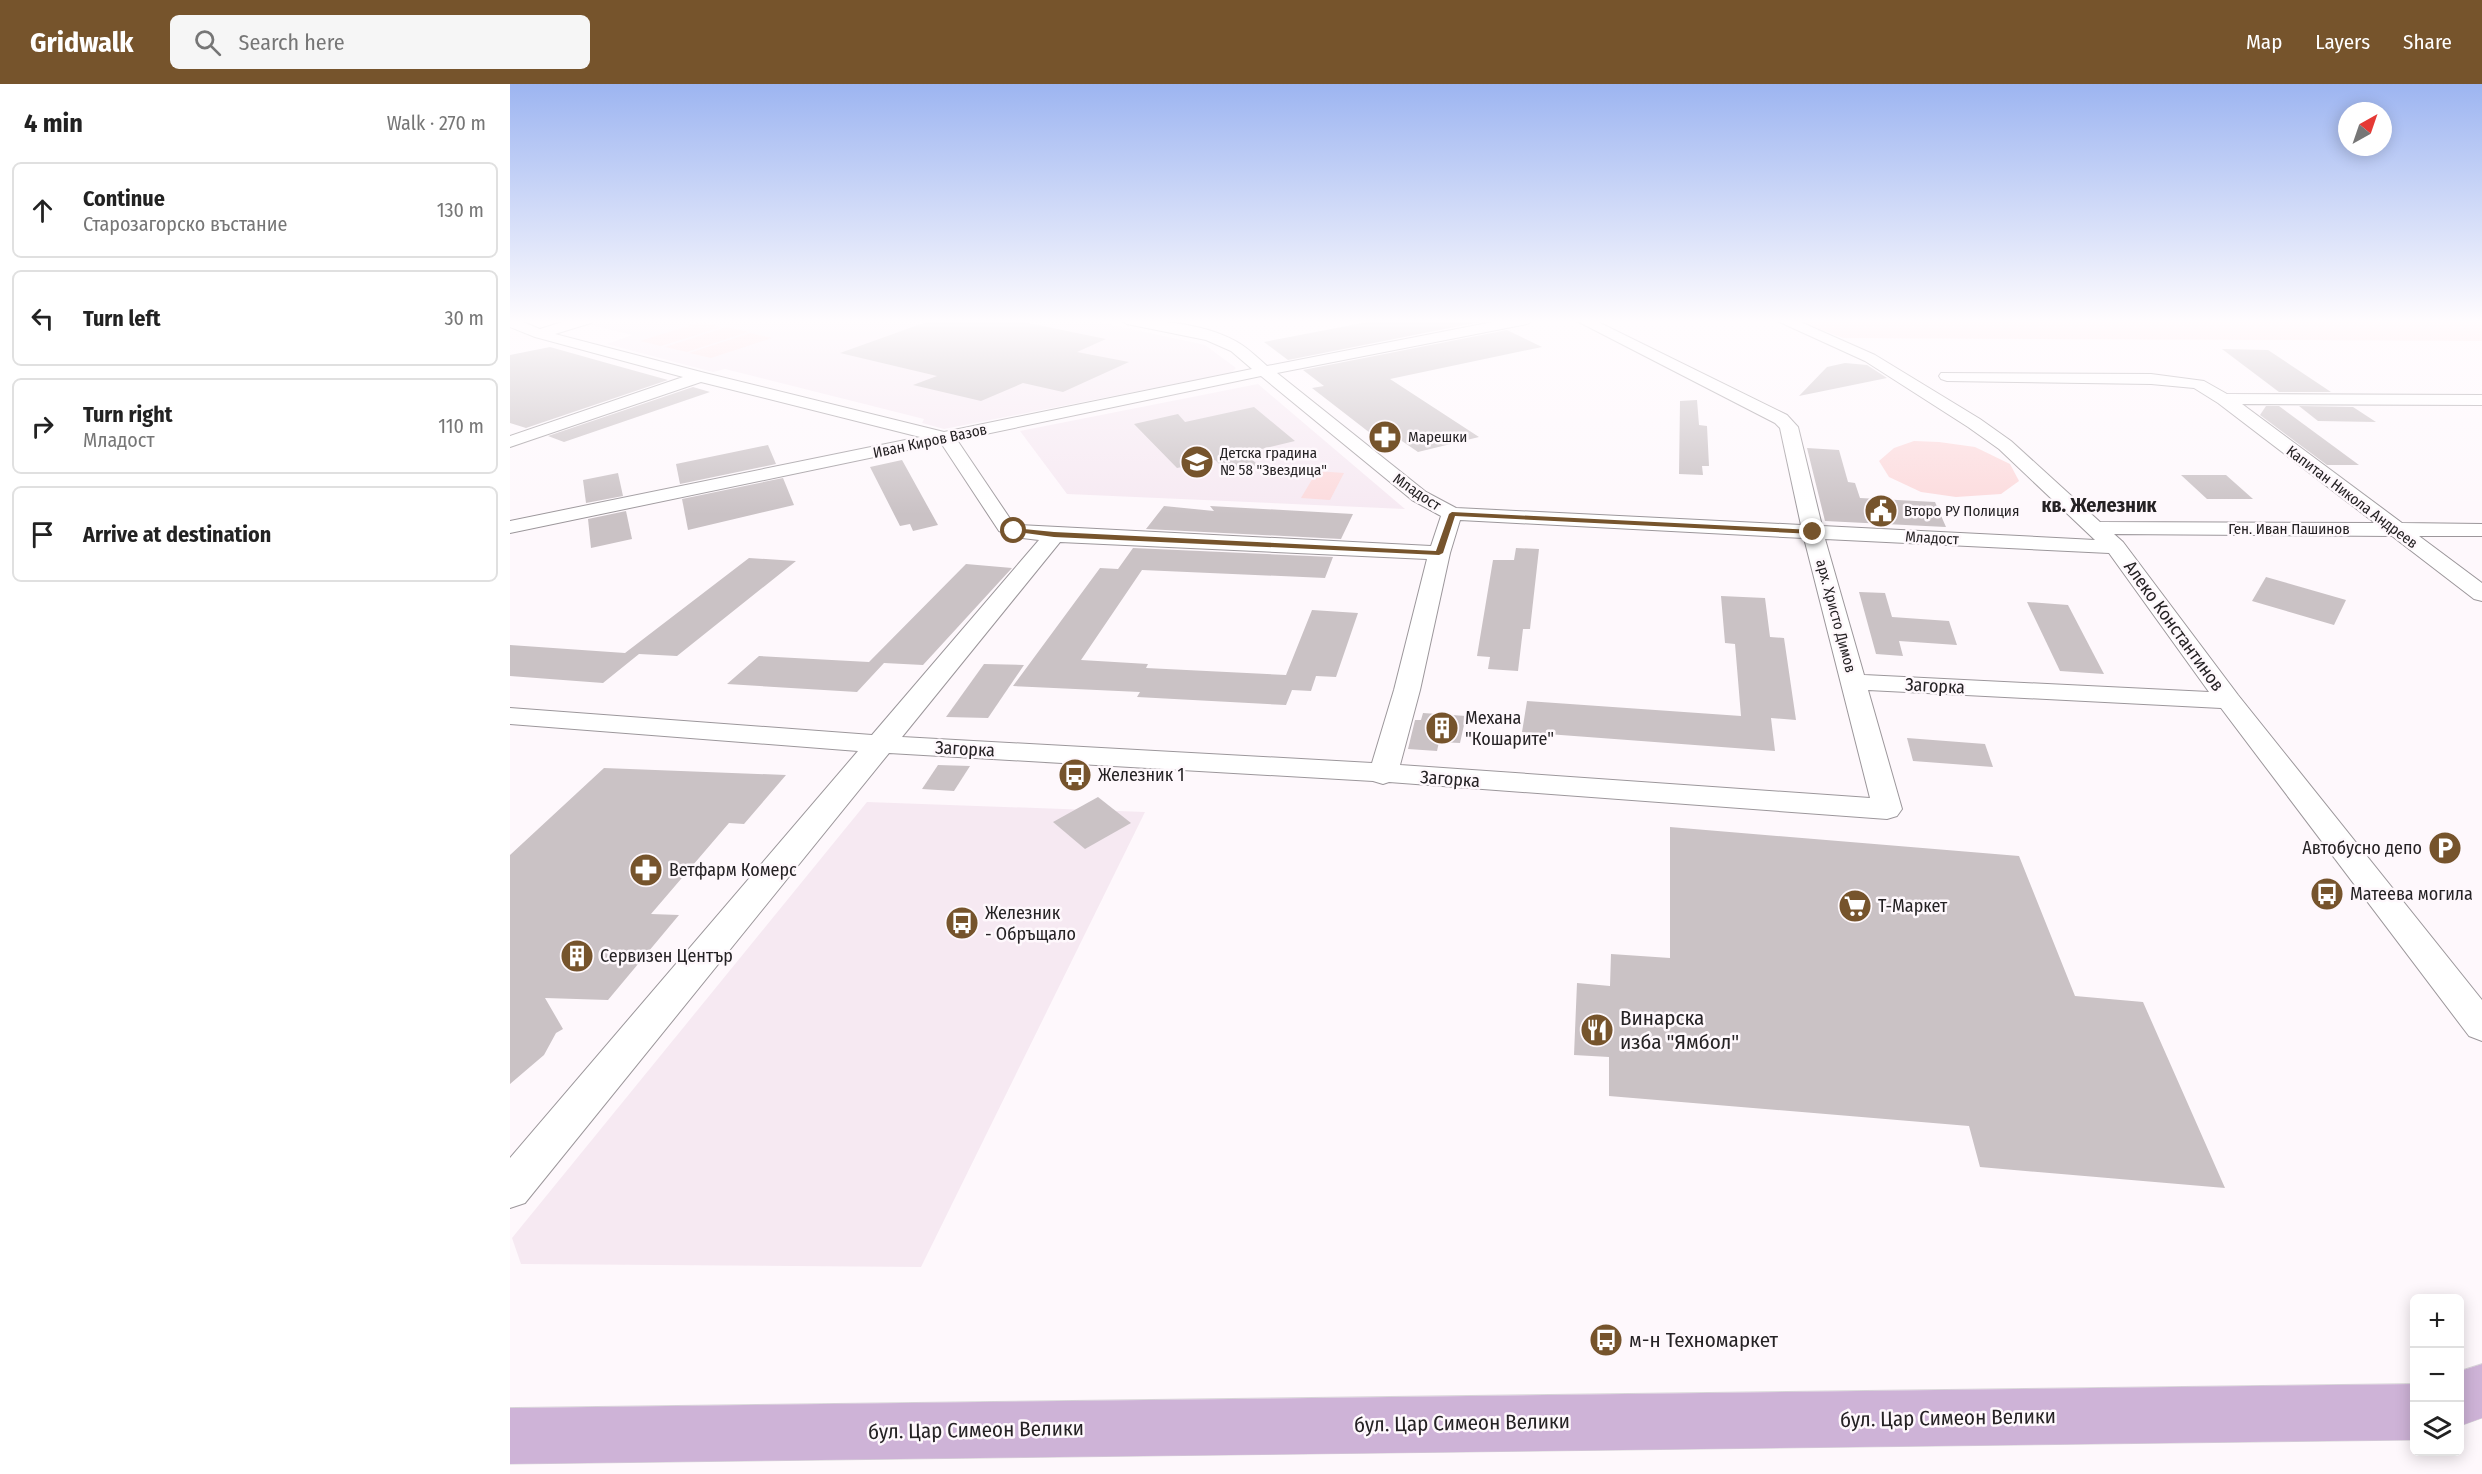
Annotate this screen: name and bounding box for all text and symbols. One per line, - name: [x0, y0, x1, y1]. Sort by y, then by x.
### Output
- search box: [170, 15, 590, 69]
- text: Gridwalk: [30, 26, 134, 59]
- icon: search: [191, 26, 224, 59]
- text: Search here: [239, 29, 345, 56]
- text: Map: [2246, 29, 2282, 55]
- text: Layers: [2315, 29, 2370, 55]
- text: Share: [2403, 29, 2452, 55]
- north arrow: [2338, 102, 2392, 156]
- text: 4 min: [24, 108, 83, 139]
- text: Walk · 270 m: [387, 111, 486, 135]
- text: Continue: [83, 185, 165, 212]
- icon: ahead: [26, 194, 59, 227]
- text: 130 m: [437, 198, 484, 222]
- text: Старозагорско въстание: [83, 212, 287, 236]
- icon: left: [26, 302, 59, 335]
- text: Turn left: [83, 305, 161, 332]
- text: 30 m: [444, 306, 484, 330]
- text: Turn right: [83, 401, 172, 428]
- icon: right: [26, 410, 59, 443]
- text: 110 m: [438, 414, 484, 438]
- pharmacy icon: Марешки: [1367, 419, 1403, 455]
- street label: Иван Киров Вазов: [871, 420, 989, 462]
- text: Младост: [83, 428, 155, 452]
- place label: Марешки: [1408, 428, 1467, 446]
- street label: Капитан Никола Андреев: [2283, 442, 2421, 552]
- school or university icon: Детска градина № 58 "Звездица": [1179, 444, 1215, 480]
- place label: Детска градина № 58 "Звездица": [1219, 444, 1327, 479]
- street label: Младост: [1390, 470, 1445, 515]
- public building icon: Второ РУ Полиция: [1863, 493, 1899, 529]
- district label: кв. Железник: [2041, 493, 2158, 517]
- place label: Второ РУ Полиция: [1904, 502, 2019, 520]
- route start: [1000, 517, 1026, 543]
- icon: arrive: [26, 518, 59, 551]
- route end: [1799, 518, 1825, 544]
- street label: Ген. Иван Пашинов: [2228, 520, 2350, 538]
- text: Arrive at destination: [83, 521, 271, 548]
- street label: Младост: [1905, 528, 1960, 548]
- street label: Алеко Константинов: [2119, 556, 2229, 696]
- street label: арх. Христо Димов: [1812, 557, 1860, 675]
- street label: Загорка: [1905, 673, 1966, 699]
- place label: Механа "Кошарите": [1465, 707, 1554, 750]
- building icon: Механа "Кошарите": [1424, 710, 1460, 746]
- street label: Загорка: [935, 736, 996, 762]
- bus stop icon: Железник 1: [1057, 757, 1093, 793]
- place label: Железник 1: [1098, 764, 1184, 786]
- street label: Загорка: [1419, 766, 1481, 792]
- parking icon: Автобусно депо: [2427, 830, 2463, 866]
- place label: Автобусно депо: [2302, 837, 2422, 859]
- pharmacy icon: Ветфарм Комерс: [628, 852, 664, 888]
- place label: Ветфарм Комерс: [669, 859, 797, 881]
- bus stop icon: Матеева могила: [2309, 876, 2345, 912]
- place label: Матеева могила: [2350, 883, 2473, 905]
- supermarket icon: Т-Маркет: [1837, 888, 1873, 924]
- place label: Т-Маркет: [1878, 895, 1948, 917]
- place label: Железник - Обръщало: [985, 902, 1076, 945]
- bus stop icon: Железник - Обръщало: [944, 905, 980, 941]
- building icon: Сервизен Център: [559, 938, 595, 974]
- place label: Сервизен Център: [600, 945, 733, 967]
- place label: Винарска изба "Ямбол": [1620, 1005, 1739, 1055]
- restaurant icon: Винарска изба "Ямбол": [1579, 1012, 1615, 1048]
- map controls: [2410, 1294, 2464, 1456]
- button: +: [2410, 1294, 2464, 1348]
- bus stop icon: м-н Техномаркет: [1588, 1322, 1624, 1358]
- place label: м-н Техномаркет: [1629, 1327, 1779, 1353]
- button: −: [2410, 1348, 2464, 1402]
- button: layers: [2410, 1402, 2464, 1456]
- street label: бул. Цар Симеон Велики: [1840, 1403, 2056, 1433]
- street label: бул. Цар Симеон Велики: [1354, 1408, 1570, 1438]
- street label: бул. Цар Симеон Велики: [868, 1415, 1084, 1445]

